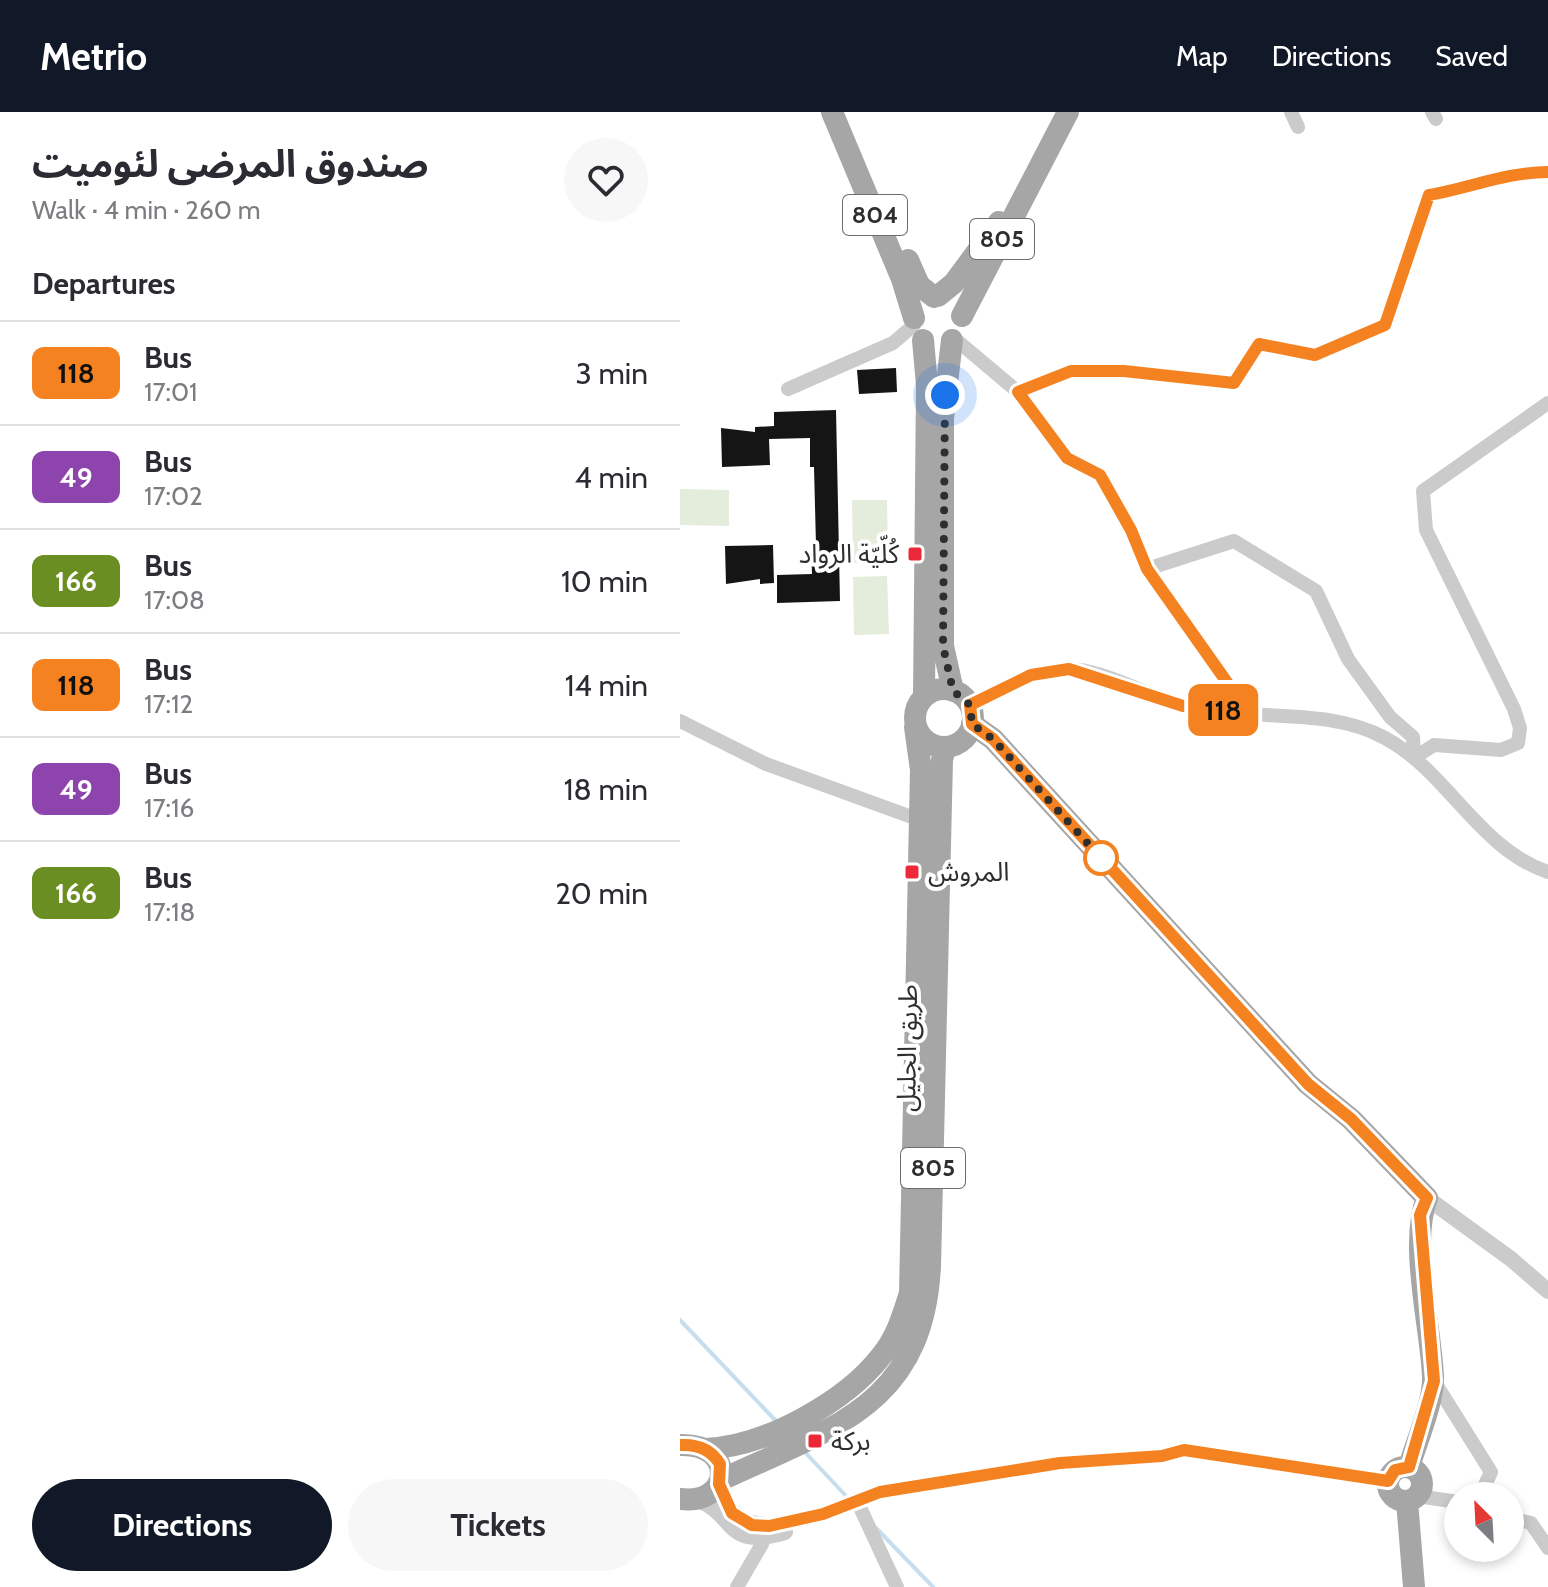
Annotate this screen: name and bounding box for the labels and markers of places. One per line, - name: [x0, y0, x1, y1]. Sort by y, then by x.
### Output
- place label: كُلّيّة الرواد: [799, 534, 899, 570]
- marker: كُلّيّة الرواد: [906, 545, 924, 563]
- unlabelled marker: [1084, 841, 1118, 875]
- place label: المروش: [928, 856, 1009, 888]
- marker: المروش: [903, 863, 921, 881]
- place label: بركة: [831, 1425, 871, 1457]
- marker: بركة: [806, 1432, 824, 1450]

